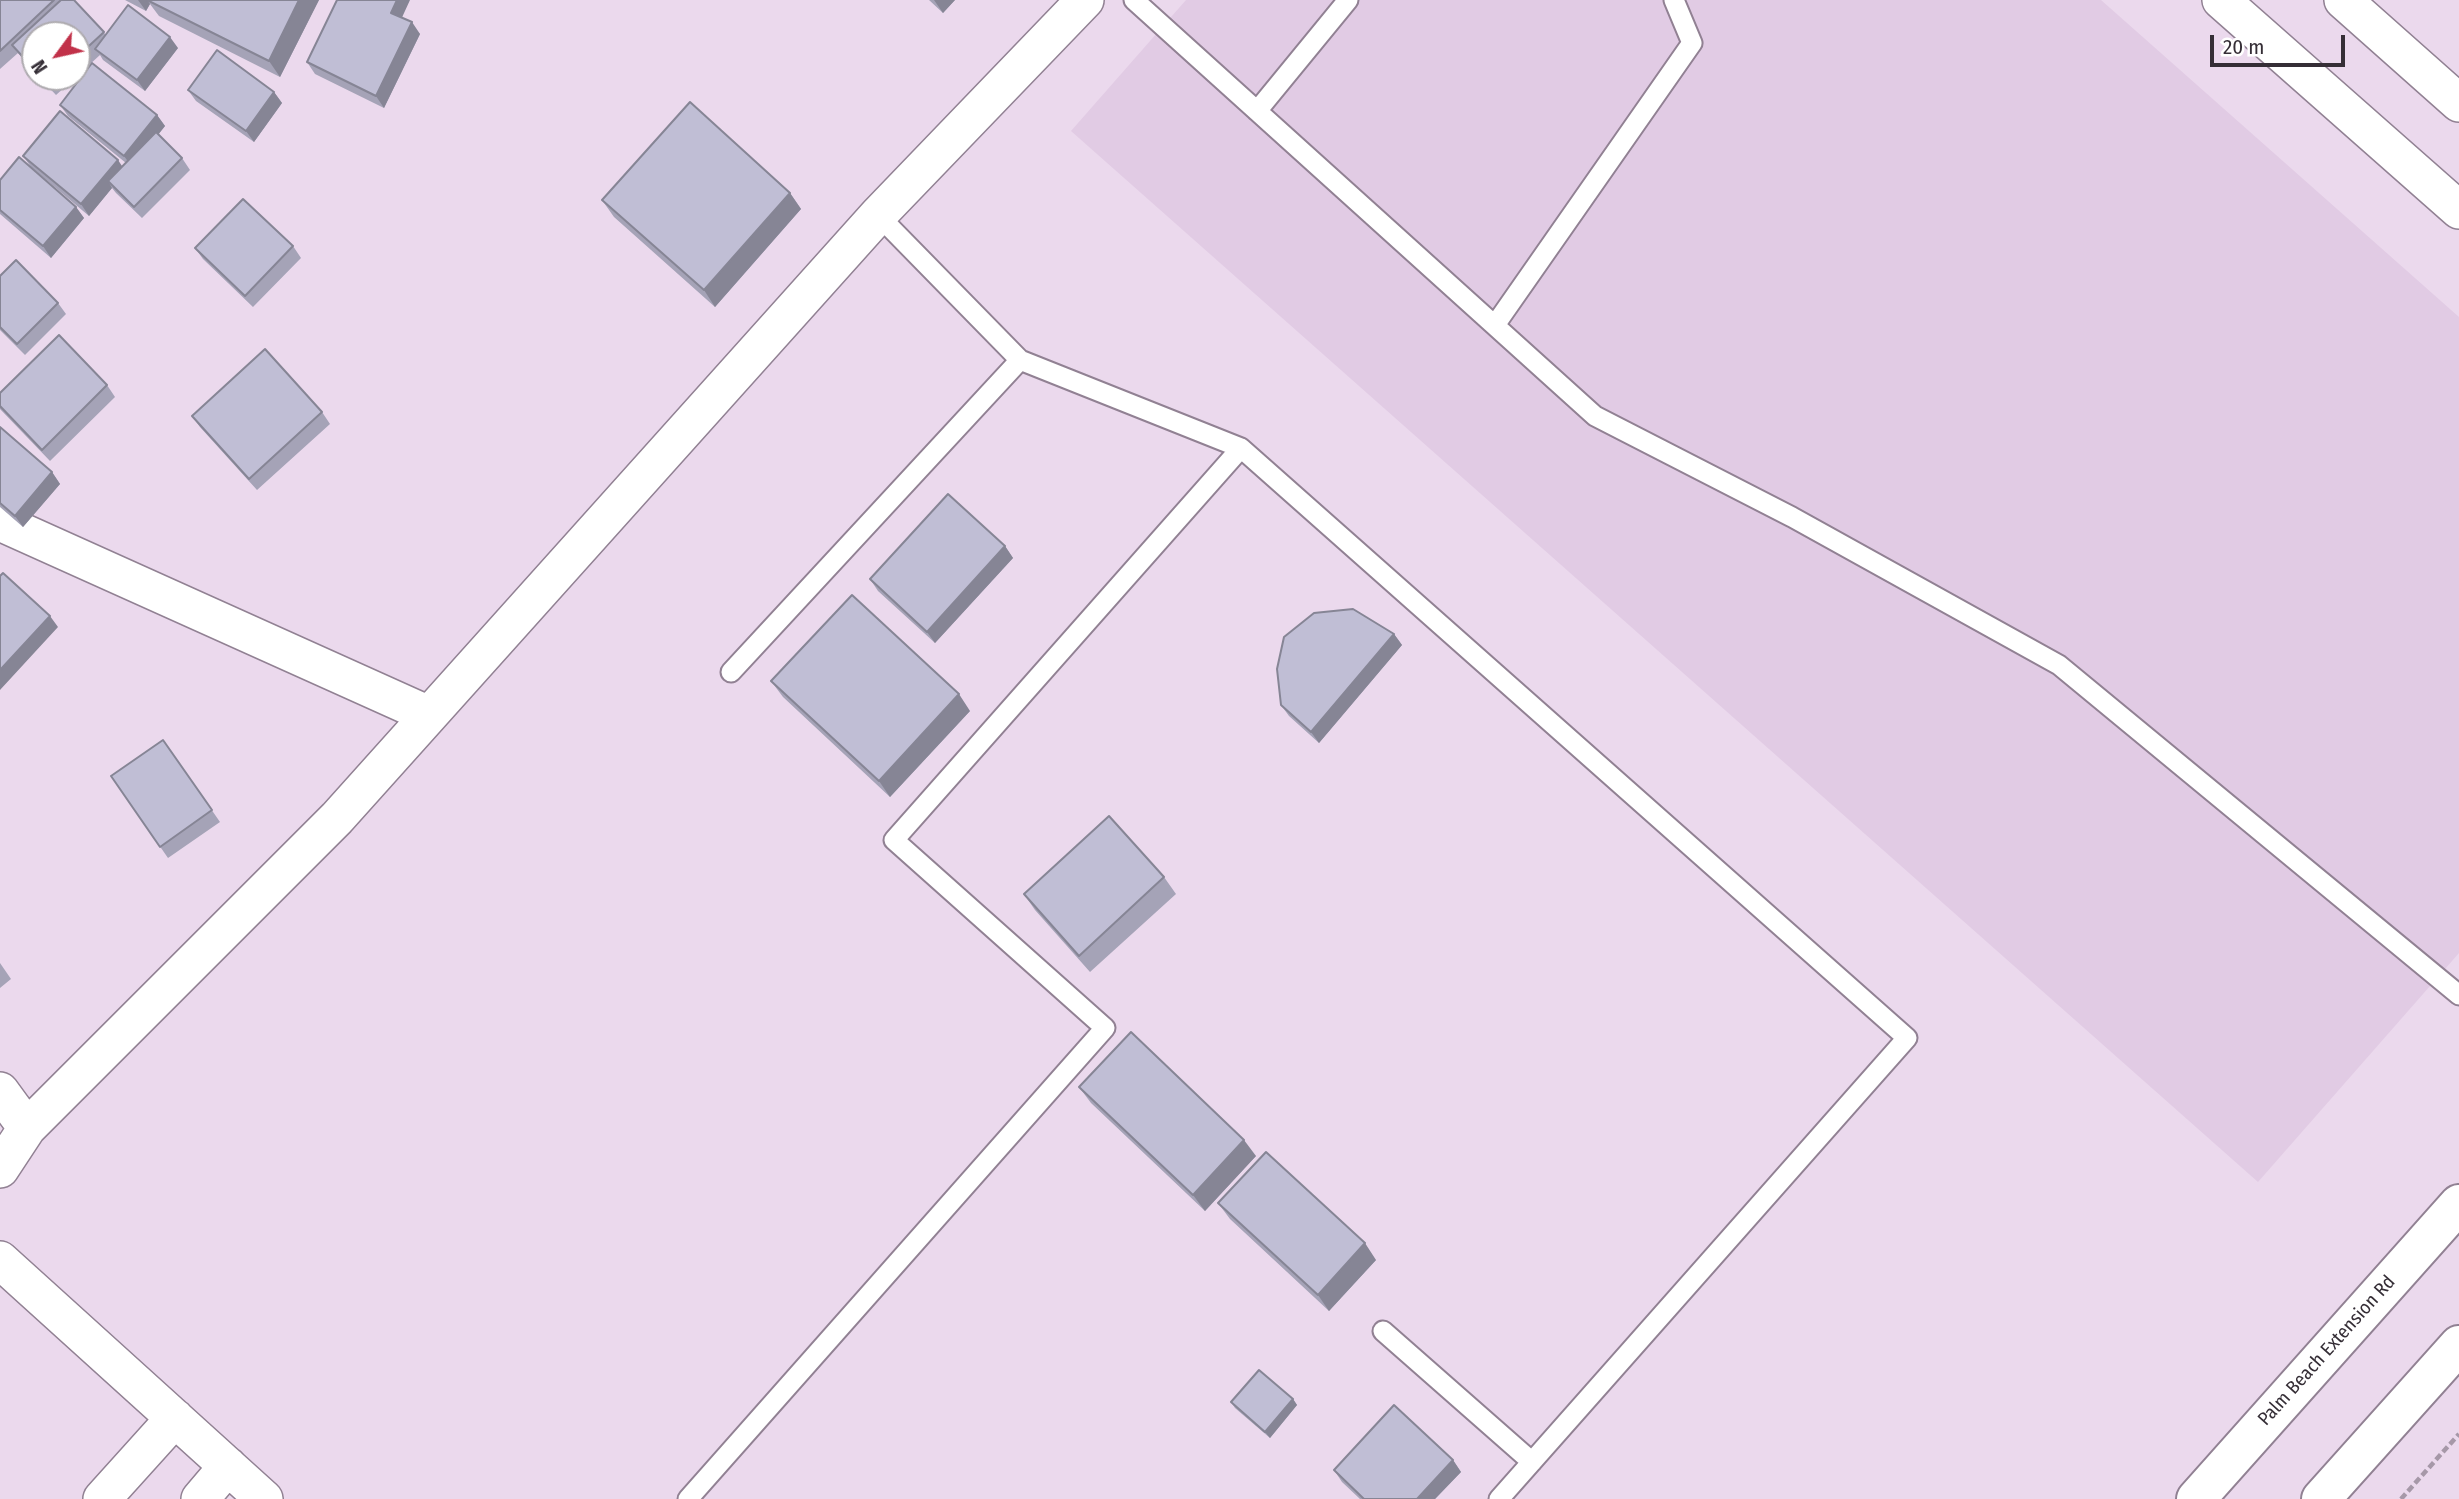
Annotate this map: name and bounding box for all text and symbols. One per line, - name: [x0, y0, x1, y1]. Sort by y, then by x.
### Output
- north arrow: [21, 21, 91, 91]
- scale bar: [2214, 21, 2349, 65]
- text: 20 m: [2223, 34, 2264, 60]
- text: N: [27, 56, 52, 78]
- street label: Palm Beach Extension Rd: [2254, 1271, 2400, 1431]

